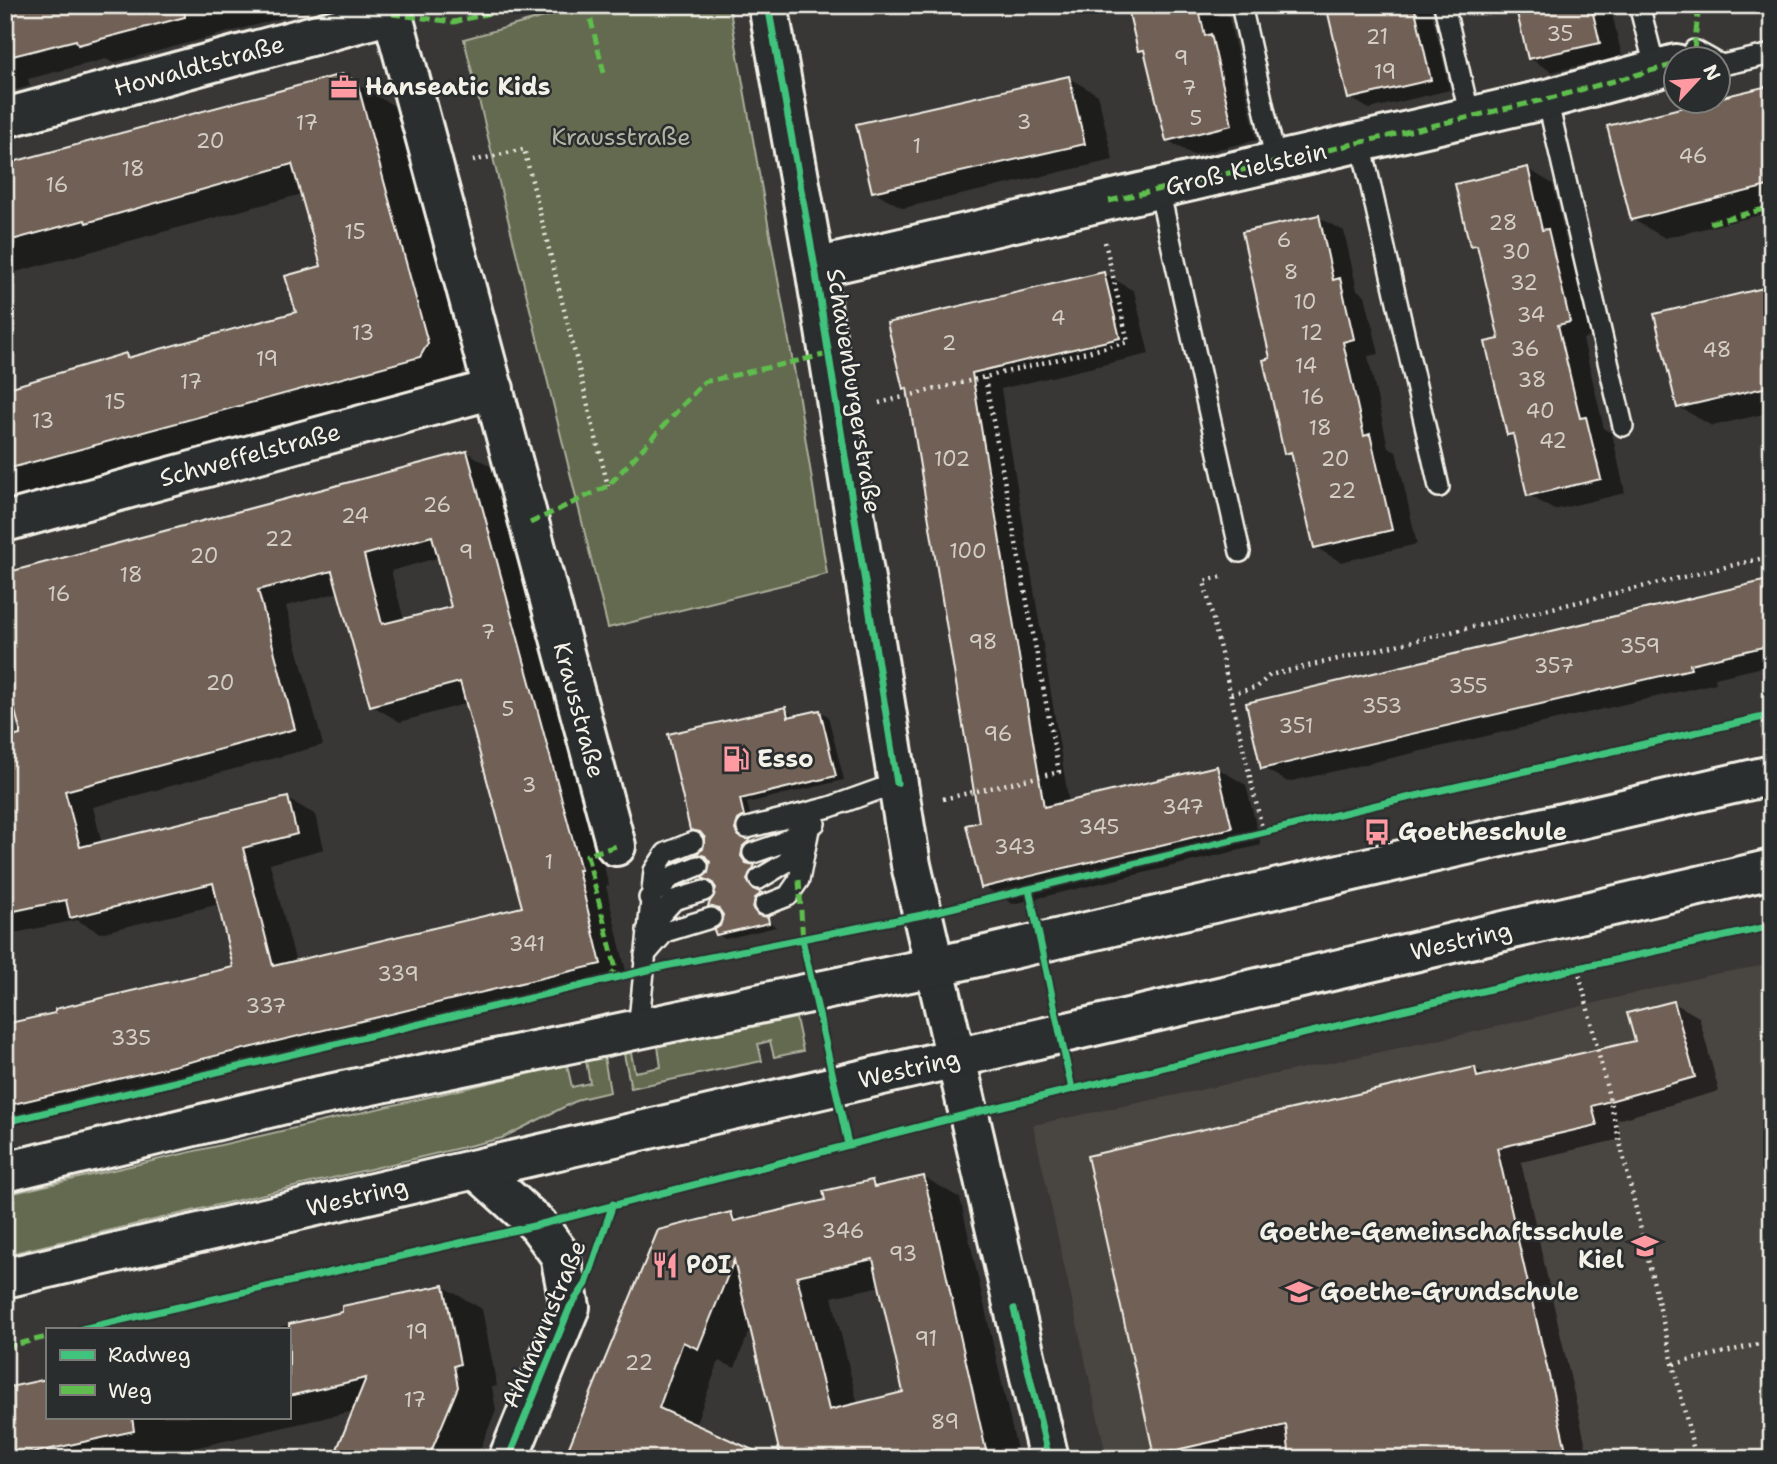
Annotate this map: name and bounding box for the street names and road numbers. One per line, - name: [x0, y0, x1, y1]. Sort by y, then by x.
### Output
- street label: Howaldtstraße: [110, 28, 288, 104]
- street label: Groß Kielstein: [1162, 135, 1330, 203]
- street label: Schauenburgerstraße: [819, 266, 889, 516]
- street label: Schweffelstraße: [156, 415, 344, 495]
- street label: Krausstraße: [546, 639, 612, 781]
- street label: Westring: [1407, 914, 1515, 968]
- street label: Westring: [855, 1042, 963, 1096]
- street label: Westring: [303, 1170, 411, 1224]
- street label: Ahlmannstraße: [494, 1235, 594, 1413]

